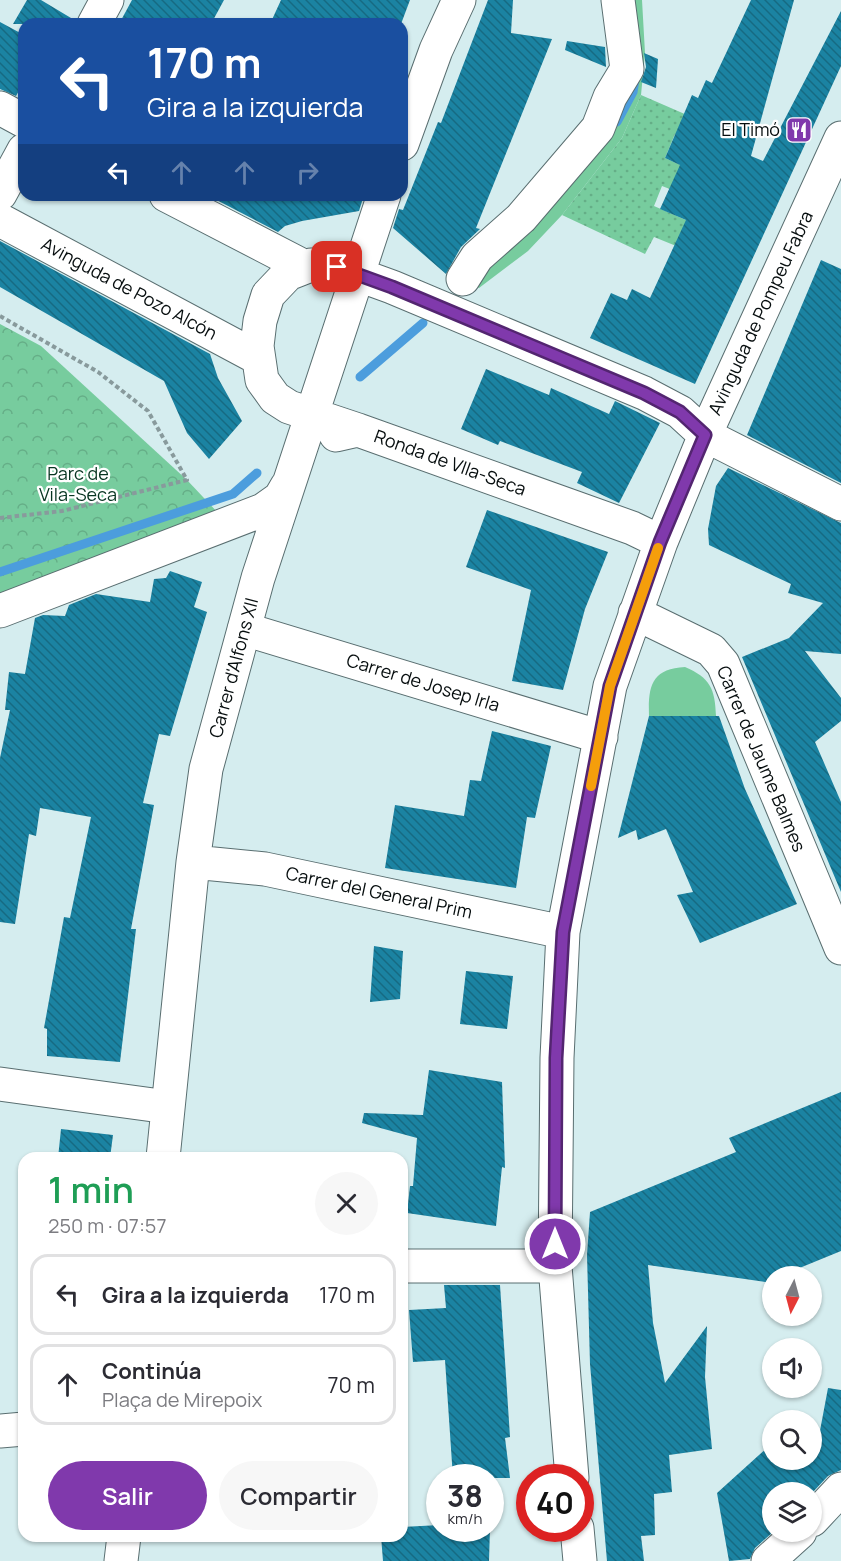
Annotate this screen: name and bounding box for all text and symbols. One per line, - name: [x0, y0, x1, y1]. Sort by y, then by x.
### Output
- text: 170 m: [147, 33, 262, 91]
- icon: left: [48, 42, 126, 120]
- text: Gira a la izquierda: [147, 88, 363, 125]
- restaurant icon: El Timó: [784, 115, 814, 145]
- place label: El Timó: [721, 117, 780, 141]
- icon: left: [102, 156, 135, 189]
- icon: ahead: [165, 156, 198, 189]
- icon: ahead: [228, 156, 261, 189]
- icon: right: [291, 156, 324, 189]
- street label: Avinguda de Pompeu Fabra: [702, 207, 818, 419]
- street label: Avinguda de Pozo Alcón: [37, 232, 222, 345]
- pin: [311, 241, 362, 292]
- icon: arrive: [320, 250, 353, 283]
- street label: Ronda de VIla-Seca: [371, 423, 530, 501]
- park label: Parc de Vila-Seca: [39, 461, 117, 506]
- street label: Carrer d'Alfons XII: [203, 595, 263, 740]
- street label: Carrer de Josep Irla: [344, 647, 503, 717]
- street label: Carrer de Jaume Balmes: [712, 662, 812, 855]
- street label: Carrer del General Prim: [284, 861, 475, 924]
- text: 1 min: [48, 1165, 134, 1214]
- button: close: [315, 1172, 378, 1235]
- text: 250 m · 07:57: [48, 1212, 166, 1239]
- position arrow: [523, 1212, 587, 1276]
- north arrow: [762, 1266, 822, 1326]
- map controls: [762, 1266, 822, 1542]
- icon: left: [51, 1278, 84, 1311]
- text: Gira a la izquierda: [102, 1280, 289, 1310]
- text: 170 m: [319, 1280, 375, 1310]
- button: sound: [762, 1338, 822, 1398]
- text: Continúa: [102, 1356, 202, 1386]
- icon: ahead: [51, 1368, 84, 1401]
- text: 70 m: [327, 1370, 375, 1400]
- text: Plaça de Mirepoix: [102, 1386, 262, 1413]
- button: search: [762, 1410, 822, 1470]
- button: Salir: [48, 1461, 207, 1530]
- button: Compartir: [219, 1461, 378, 1530]
- speed limit sign: 40: [516, 1464, 594, 1542]
- text: 38: [447, 1475, 483, 1516]
- button: layers: [762, 1482, 822, 1542]
- text: km/h: [448, 1508, 482, 1529]

